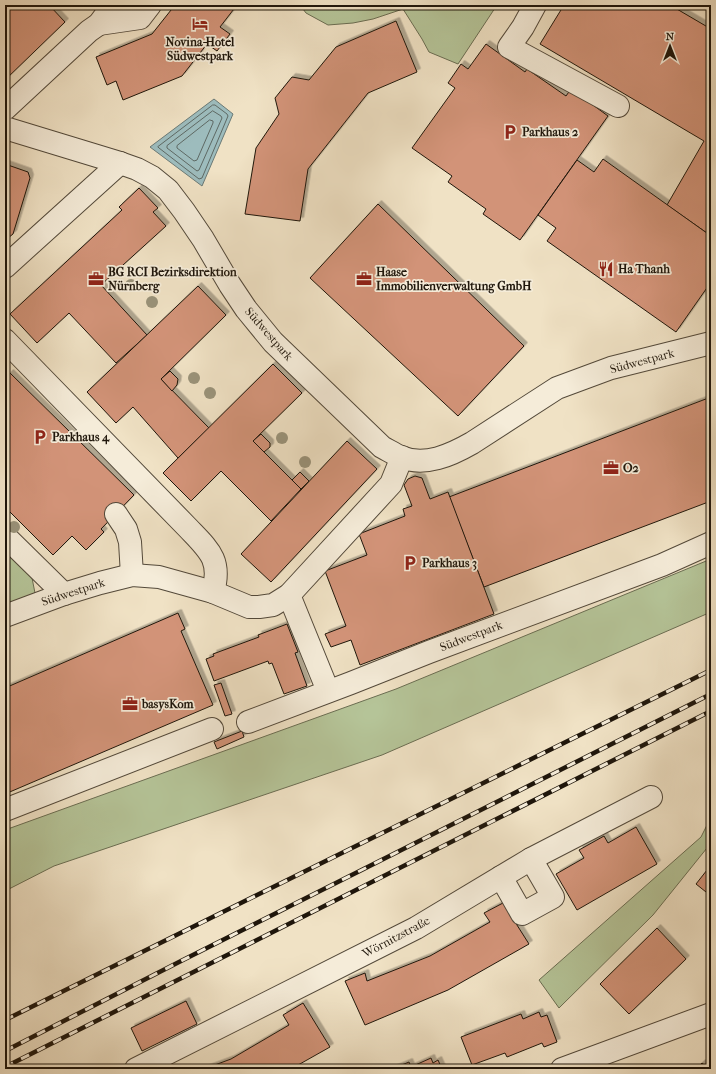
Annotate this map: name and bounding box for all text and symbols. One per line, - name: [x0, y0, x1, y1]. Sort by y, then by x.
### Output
- hotel icon: Novina-Hotel Südwestpark: [191, 15, 209, 33]
- north arrow: [650, 26, 690, 66]
- text: N: [666, 30, 675, 43]
- place label: Novina-Hotel Südwestpark: [166, 35, 235, 64]
- parking icon: Parkhaus 2: [501, 123, 519, 141]
- place label: Parkhaus 2: [522, 125, 579, 139]
- restaurant icon: Ha Thanh: [597, 260, 615, 278]
- place label: Ha Thanh: [618, 262, 670, 276]
- place label: BG RCI Bezirksdirektion Nürnberg: [108, 265, 238, 294]
- place label: Haase Immobilienverwaltung GmbH: [376, 265, 532, 294]
- office icon: BG RCI Bezirksdirektion Nürnberg: [87, 270, 105, 288]
- office icon: Haase Immobilienverwaltung GmbH: [355, 270, 373, 288]
- street label: Südwestpark: [242, 305, 296, 364]
- street label: Südwestpark: [608, 345, 676, 376]
- parking icon: Parkhaus 4: [31, 428, 49, 446]
- place label: Parkhaus 4: [52, 430, 110, 445]
- office icon: O2: [602, 459, 620, 477]
- place label: O2: [623, 461, 640, 475]
- parking icon: Parkhaus 3: [401, 554, 419, 572]
- place label: Parkhaus 3: [422, 556, 477, 571]
- street label: Südwestpark: [39, 575, 107, 609]
- street label: Südwestpark: [438, 617, 505, 654]
- office icon: basysKom: [121, 695, 139, 713]
- place label: basysKom: [141, 697, 194, 712]
- street label: Wörnitzstraße: [359, 913, 432, 961]

